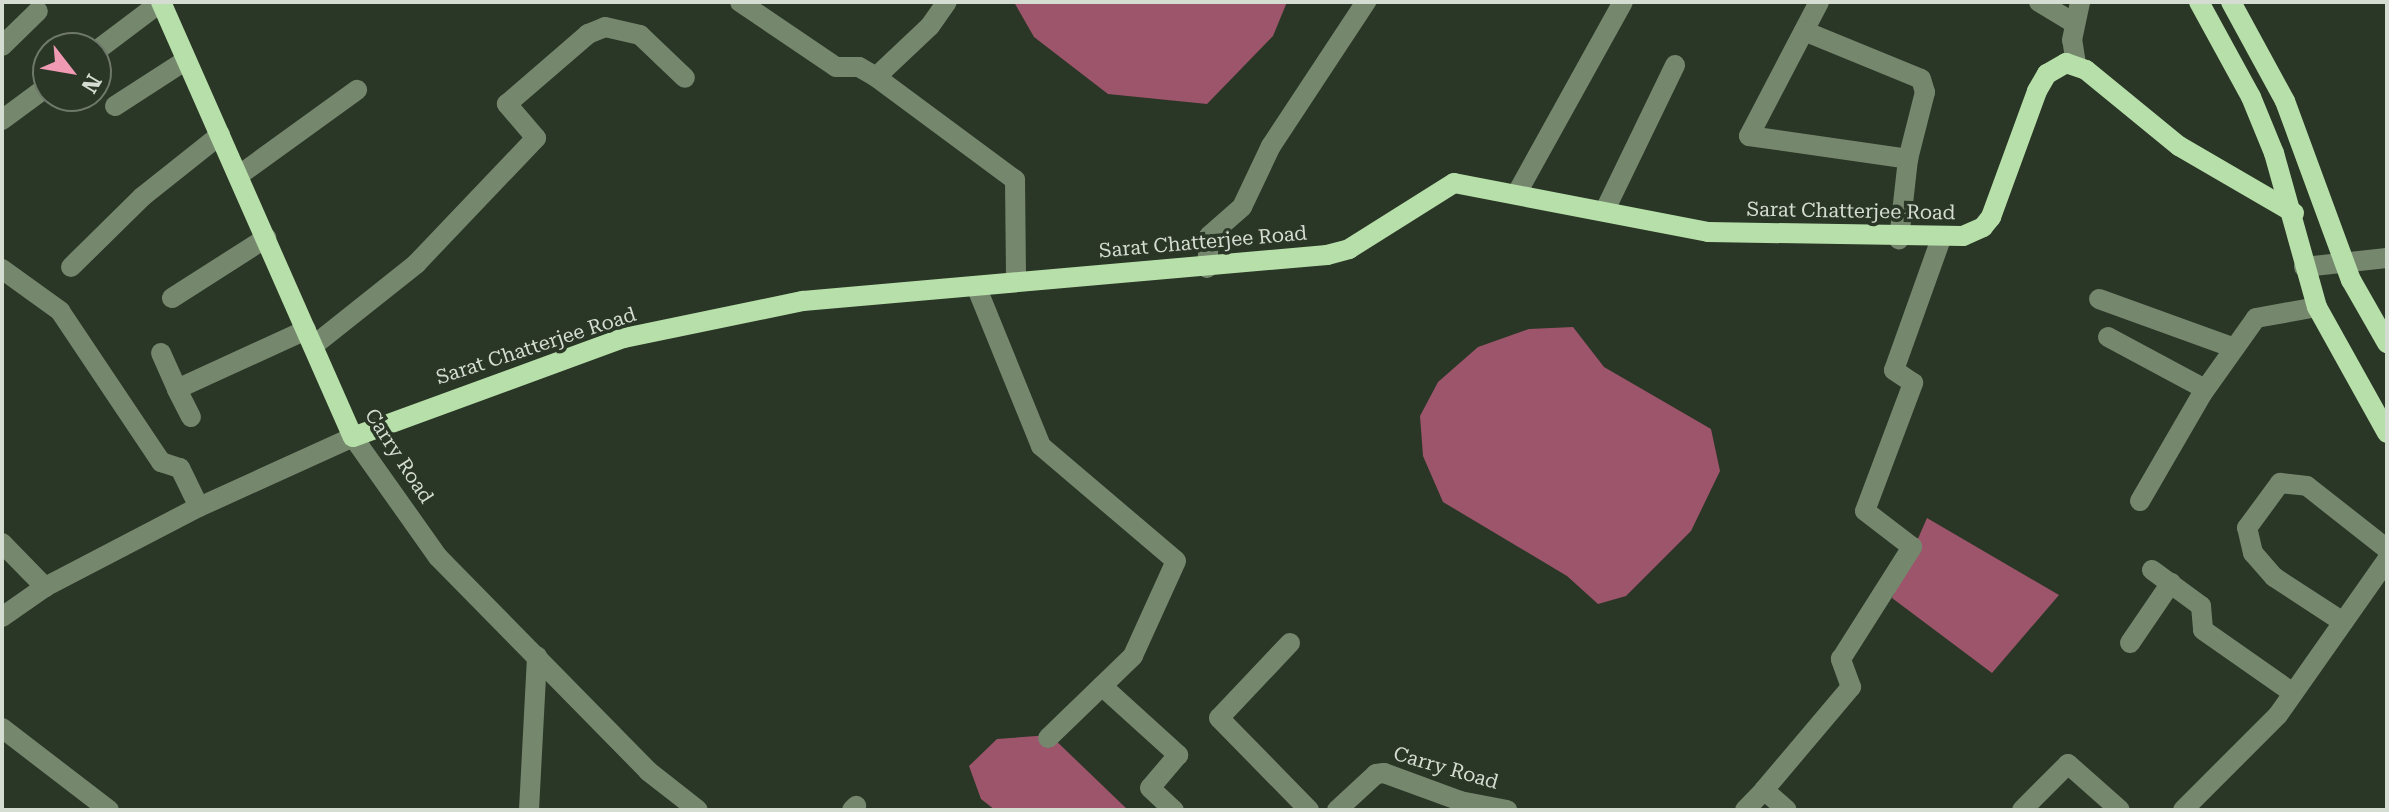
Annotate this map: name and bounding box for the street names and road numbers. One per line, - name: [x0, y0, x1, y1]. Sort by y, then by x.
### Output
- street label: Sarat Chatterjee Road: [1746, 197, 1956, 225]
- street label: Sarat Chatterjee Road: [1098, 221, 1308, 263]
- street label: Sarat Chatterjee Road: [433, 302, 639, 390]
- street label: Carry Road: [360, 404, 438, 508]
- street label: Carry Road: [1391, 742, 1501, 794]

